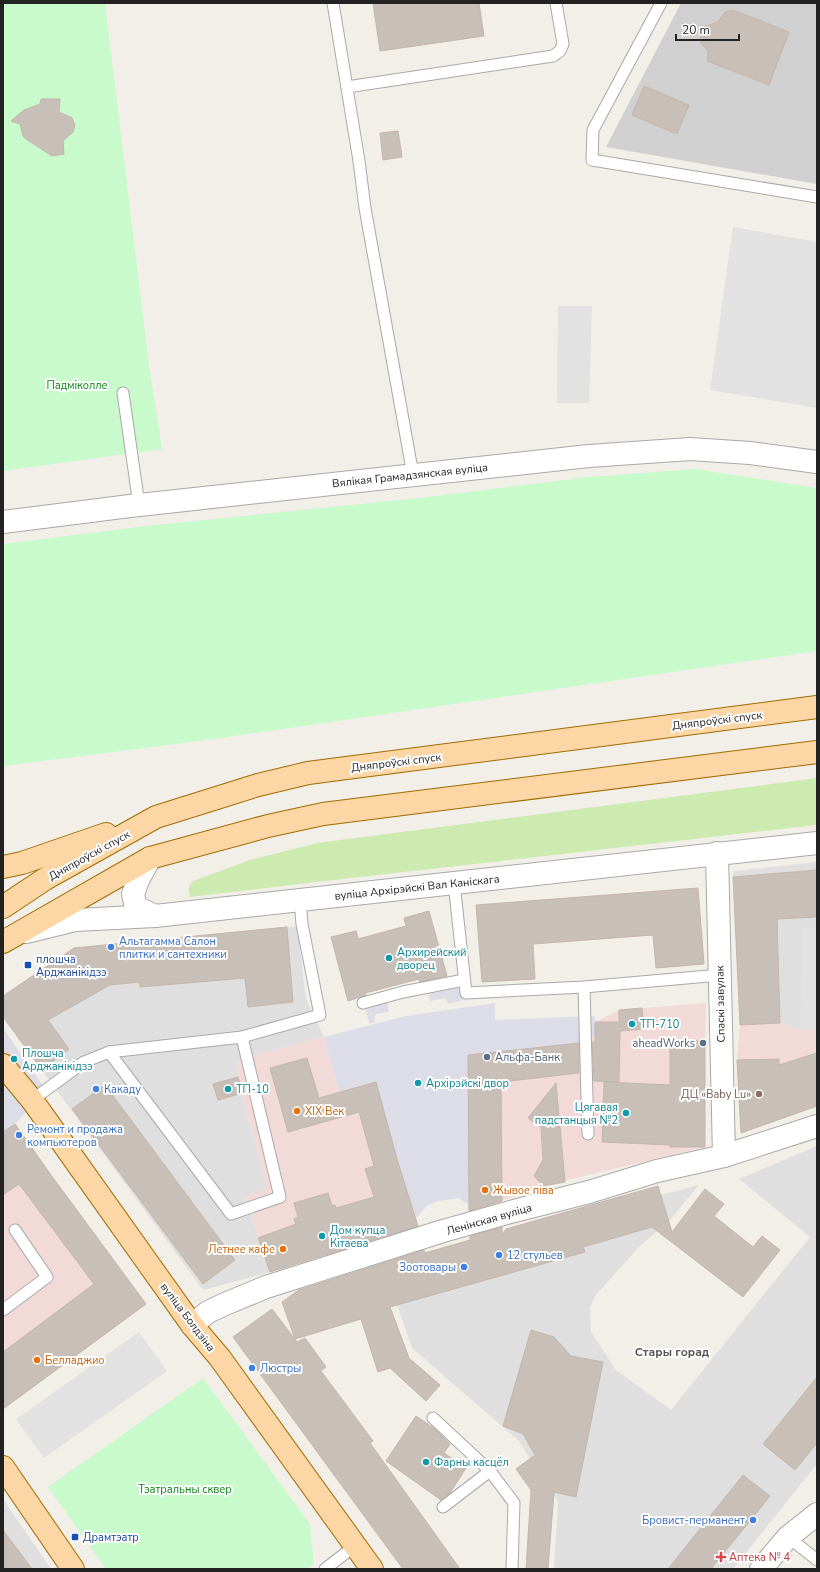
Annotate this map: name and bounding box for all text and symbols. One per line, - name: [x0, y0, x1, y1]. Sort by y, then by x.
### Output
- scale bar: [676, 16, 739, 42]
- text: 20 m: [682, 22, 710, 38]
- park label: Падміколле: [46, 378, 108, 393]
- street label: Вялікая Грамадзянская вуліца: [331, 460, 489, 491]
- street label: Дняпроўскі спуск: [671, 708, 763, 733]
- street label: Дняпроўскі спуск: [350, 750, 442, 775]
- street label: Дняпроўскі спуск: [46, 827, 133, 884]
- street label: вуліца Архірэйскі Вал Каніскага: [334, 871, 500, 904]
- place label: Альтагамма Салон плитки и сантехники: [119, 934, 227, 962]
- marker: Альтагамма Салон плитки и сантехники: [106, 942, 116, 952]
- place label: Архирейский дворец: [397, 945, 467, 973]
- place label: плошча Арджанікідзэ: [36, 952, 107, 980]
- marker: Архирейский дворец: [384, 953, 394, 963]
- marker: плошча Арджанікідзэ: [23, 960, 33, 970]
- street label: Спаскі завулак: [712, 965, 729, 1043]
- place label: ТП-710: [640, 1017, 680, 1032]
- marker: ТП-710: [627, 1019, 637, 1029]
- place label: aheadWorks: [633, 1036, 695, 1051]
- marker: aheadWorks: [698, 1038, 708, 1048]
- place label: Плошча Арджанікідзэ: [22, 1046, 93, 1074]
- place label: Альфа-Банк: [495, 1050, 560, 1065]
- marker: Альфа-Банк: [482, 1052, 492, 1062]
- marker: Плошча Арджанікідзэ: [9, 1054, 19, 1064]
- place label: Архірэйскі двор: [426, 1076, 509, 1091]
- marker: Архірэйскі двор: [413, 1078, 423, 1088]
- place label: Какаду: [104, 1082, 141, 1097]
- place label: ТП-10: [236, 1082, 269, 1097]
- marker: Какаду: [91, 1084, 101, 1094]
- marker: ТП-10: [223, 1084, 233, 1094]
- place label: ДЦ «Baby Lu»: [681, 1087, 751, 1102]
- marker: ДЦ «Baby Lu»: [754, 1089, 764, 1099]
- place label: Цягавая падстанцыя №2: [535, 1100, 618, 1128]
- place label: XIX Век: [305, 1104, 344, 1119]
- marker: XIX Век: [292, 1106, 302, 1116]
- marker: Цягавая падстанцыя №2: [621, 1108, 631, 1118]
- place label: Ремонт и продажа компьютеров: [27, 1122, 123, 1150]
- marker: Ремонт и продажа компьютеров: [14, 1130, 24, 1140]
- place label: Жывое піва: [493, 1183, 554, 1198]
- marker: Жывое піва: [480, 1185, 490, 1195]
- street label: Ленінская вуліца: [445, 1200, 534, 1239]
- place label: Дом купца Кітаева: [330, 1223, 385, 1251]
- marker: Дом купца Кітаева: [317, 1231, 327, 1241]
- place label: Летнее кафе: [208, 1242, 275, 1257]
- marker: Летнее кафе: [278, 1244, 288, 1254]
- place label: 12 стульев: [507, 1248, 563, 1263]
- marker: 12 стульев: [494, 1250, 504, 1260]
- place label: Зоотовары: [399, 1260, 456, 1275]
- marker: Зоотовары: [459, 1262, 469, 1272]
- street label: вуліца Болдзіна: [157, 1280, 218, 1355]
- district label: Стары горад: [635, 1344, 710, 1360]
- place label: Белладжио: [45, 1353, 105, 1368]
- marker: Белладжио: [32, 1355, 42, 1365]
- place label: Люстры: [260, 1361, 301, 1376]
- marker: Люстры: [247, 1363, 257, 1373]
- place label: Фарны касцёл: [434, 1455, 509, 1470]
- marker: Фарны касцёл: [421, 1457, 431, 1467]
- park label: Тэатральны сквер: [138, 1482, 232, 1497]
- place label: Бровист-перманент: [642, 1513, 745, 1528]
- marker: Бровист-перманент: [748, 1515, 758, 1525]
- place label: Драмтэатр: [83, 1530, 139, 1545]
- marker: Драмтэатр: [70, 1532, 80, 1542]
- place label: Аптека № 4: [729, 1550, 791, 1565]
- marker: Аптека № 4: [716, 1552, 726, 1562]

